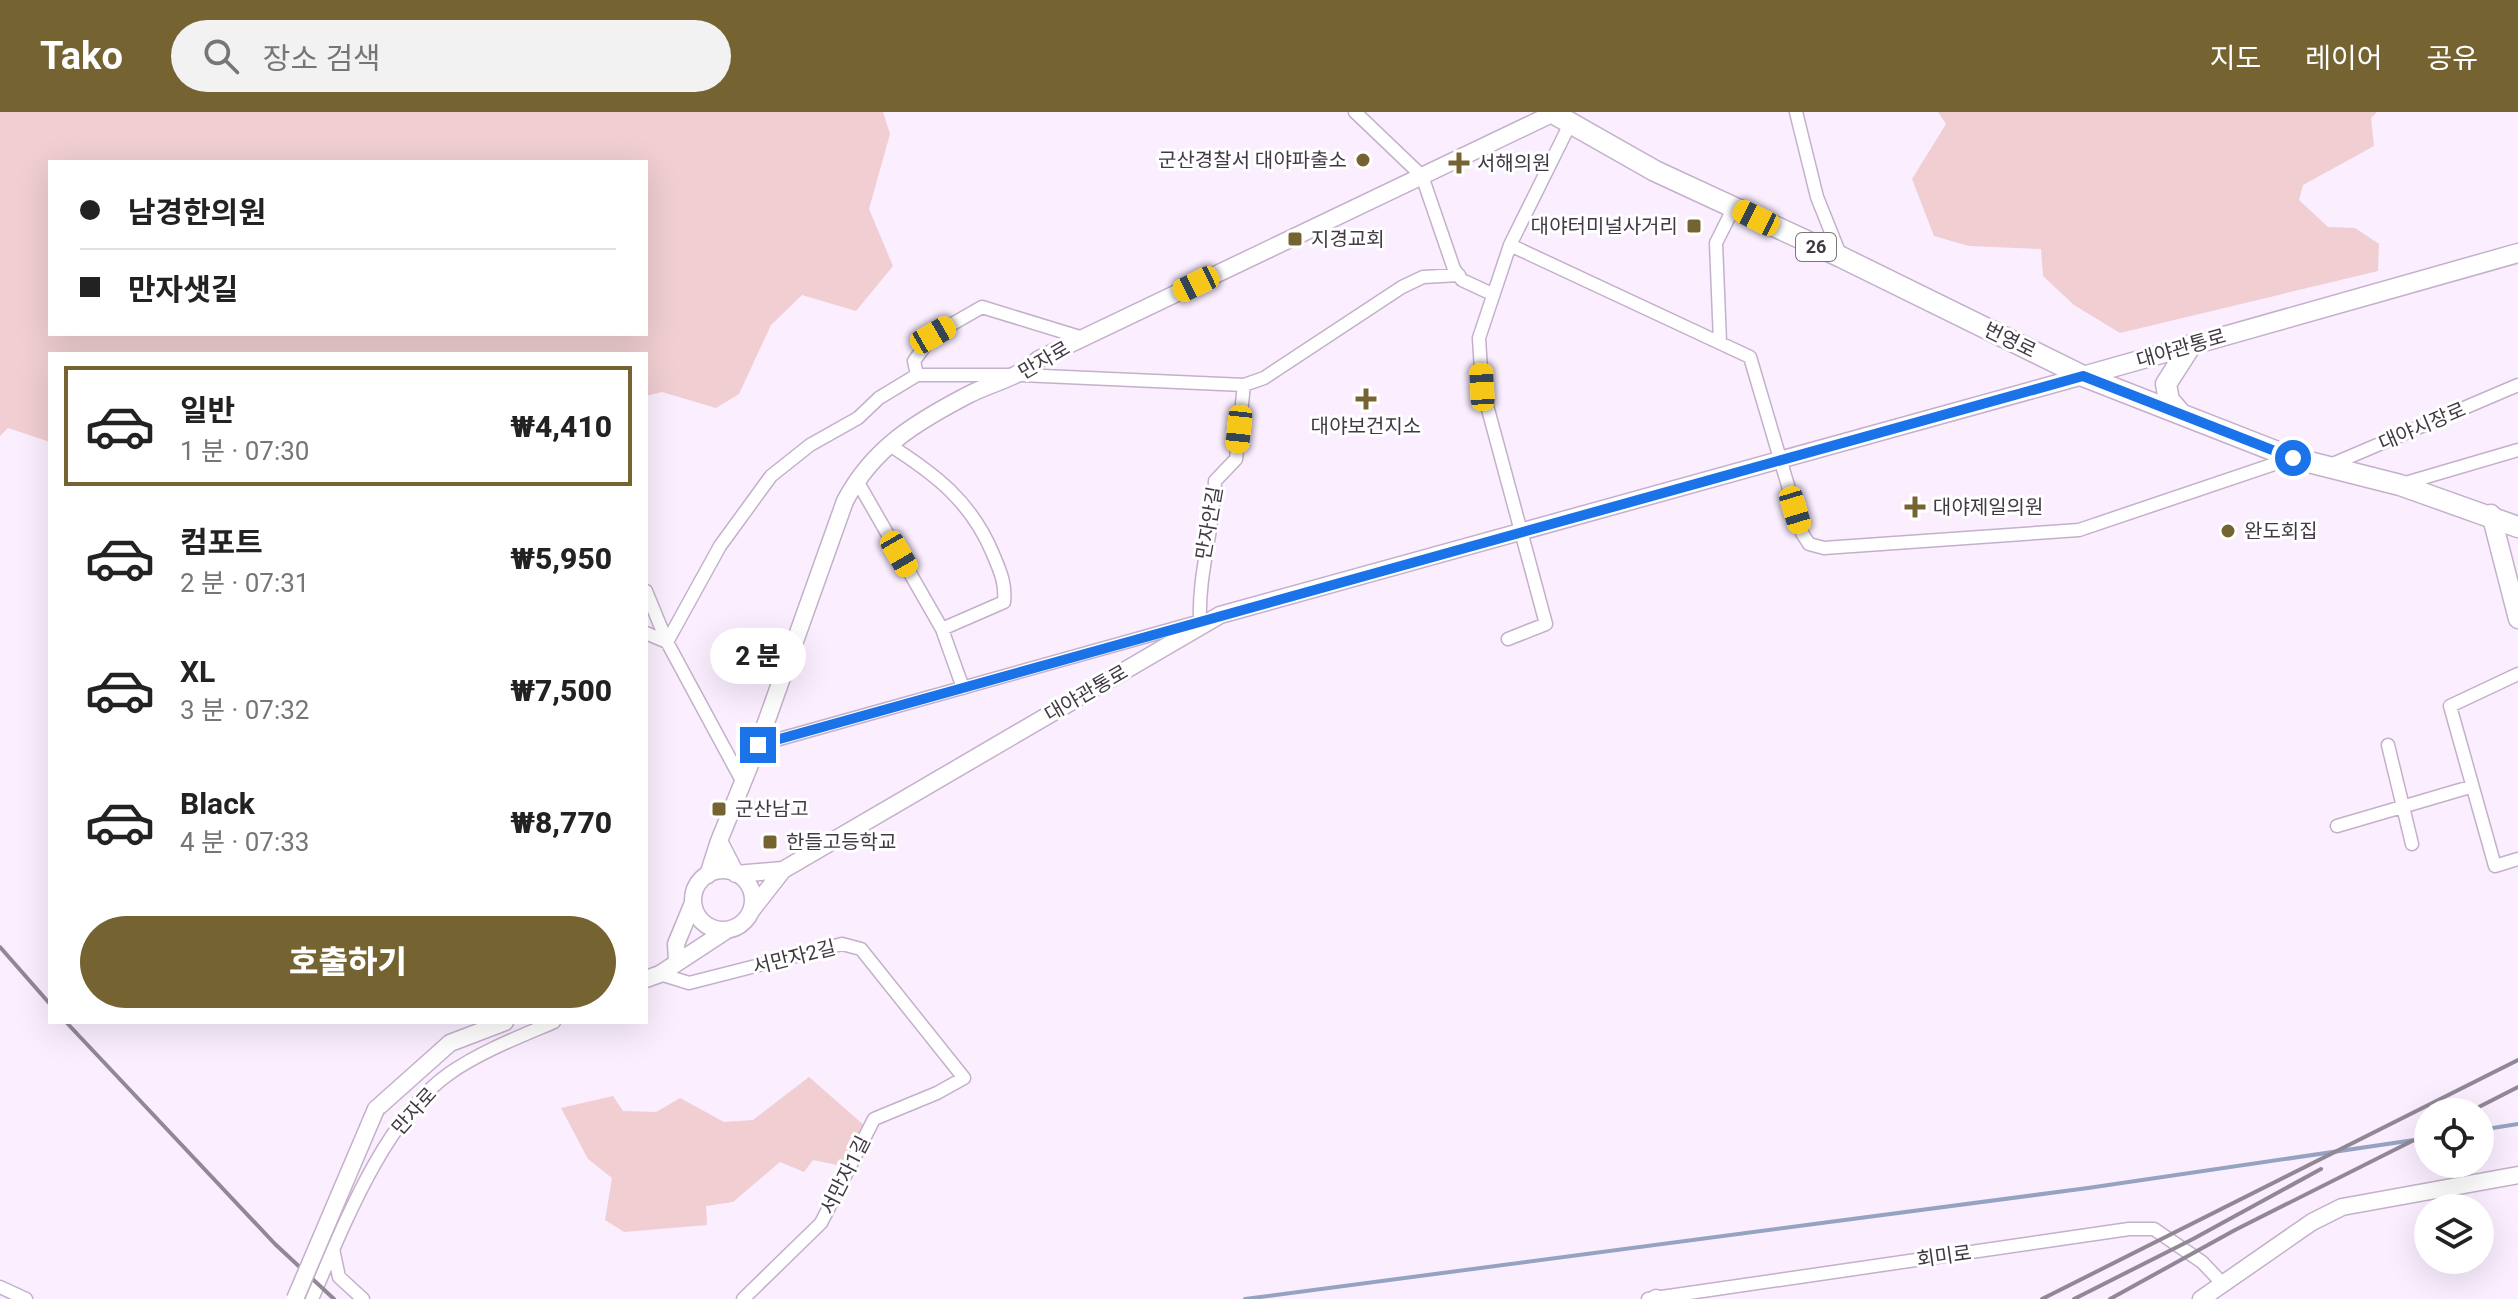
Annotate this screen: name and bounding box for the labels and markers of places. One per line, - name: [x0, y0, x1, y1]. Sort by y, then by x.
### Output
- place label: 군산경찰서 대야파출소: [1158, 148, 1347, 172]
- marker: 군산경찰서 대야파출소: [1354, 151, 1372, 169]
- place label: 서해의원: [1477, 151, 1551, 175]
- marker: 서해의원: [1448, 152, 1470, 174]
- place label: 대야터미널사거리: [1531, 214, 1678, 238]
- marker: 대야터미널사거리: [1685, 217, 1703, 235]
- place label: 지경교회: [1311, 227, 1385, 251]
- marker: 지경교회: [1286, 230, 1304, 248]
- marker: 대야보건지소: [1355, 388, 1377, 410]
- place label: 대야보건지소: [1311, 414, 1421, 438]
- place label: 대야제일의원: [1933, 495, 2043, 519]
- marker: 대야제일의원: [1904, 496, 1926, 518]
- place label: 완도회집: [2244, 519, 2318, 543]
- marker: 완도회집: [2219, 522, 2237, 540]
- place label: 군산남고: [735, 797, 809, 821]
- marker: 군산남고: [710, 800, 728, 818]
- place label: 한들고등학교: [786, 830, 896, 854]
- marker: 한들고등학교: [761, 833, 779, 851]

